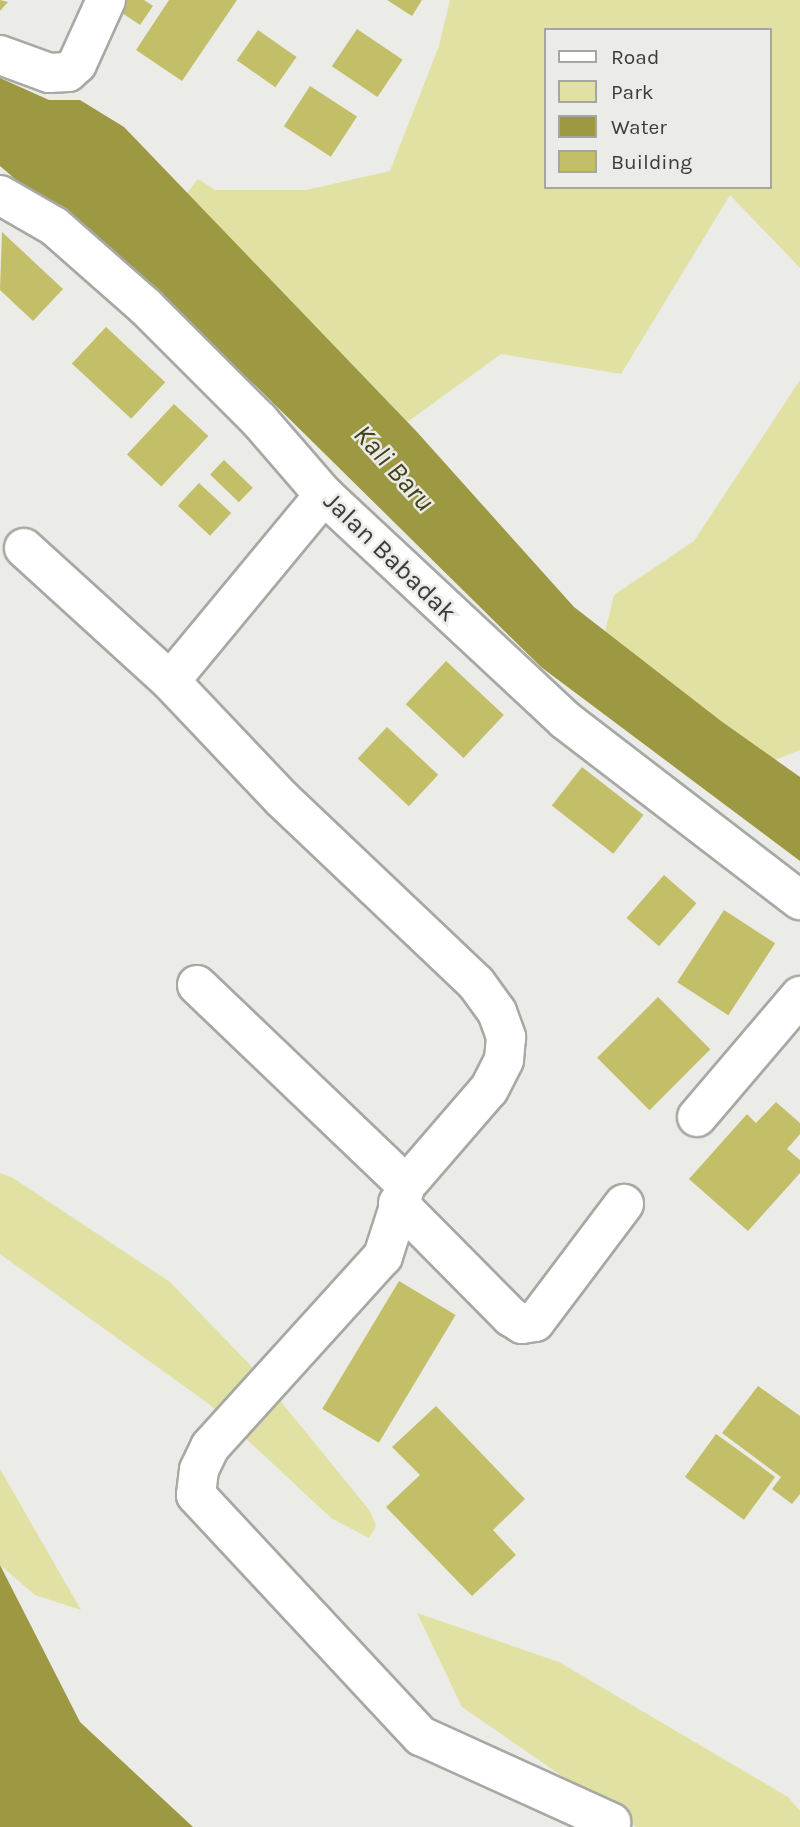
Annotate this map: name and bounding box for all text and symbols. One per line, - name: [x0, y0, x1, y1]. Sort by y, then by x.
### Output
- legend: [544, 28, 772, 189]
- text: Road: [611, 45, 659, 69]
- text: Park: [611, 80, 654, 104]
- text: Water: [611, 115, 667, 139]
- text: Building: [611, 150, 692, 174]
- water label: Kali Baru: [346, 418, 442, 518]
- street label: Jalan Babadak: [317, 486, 463, 628]

